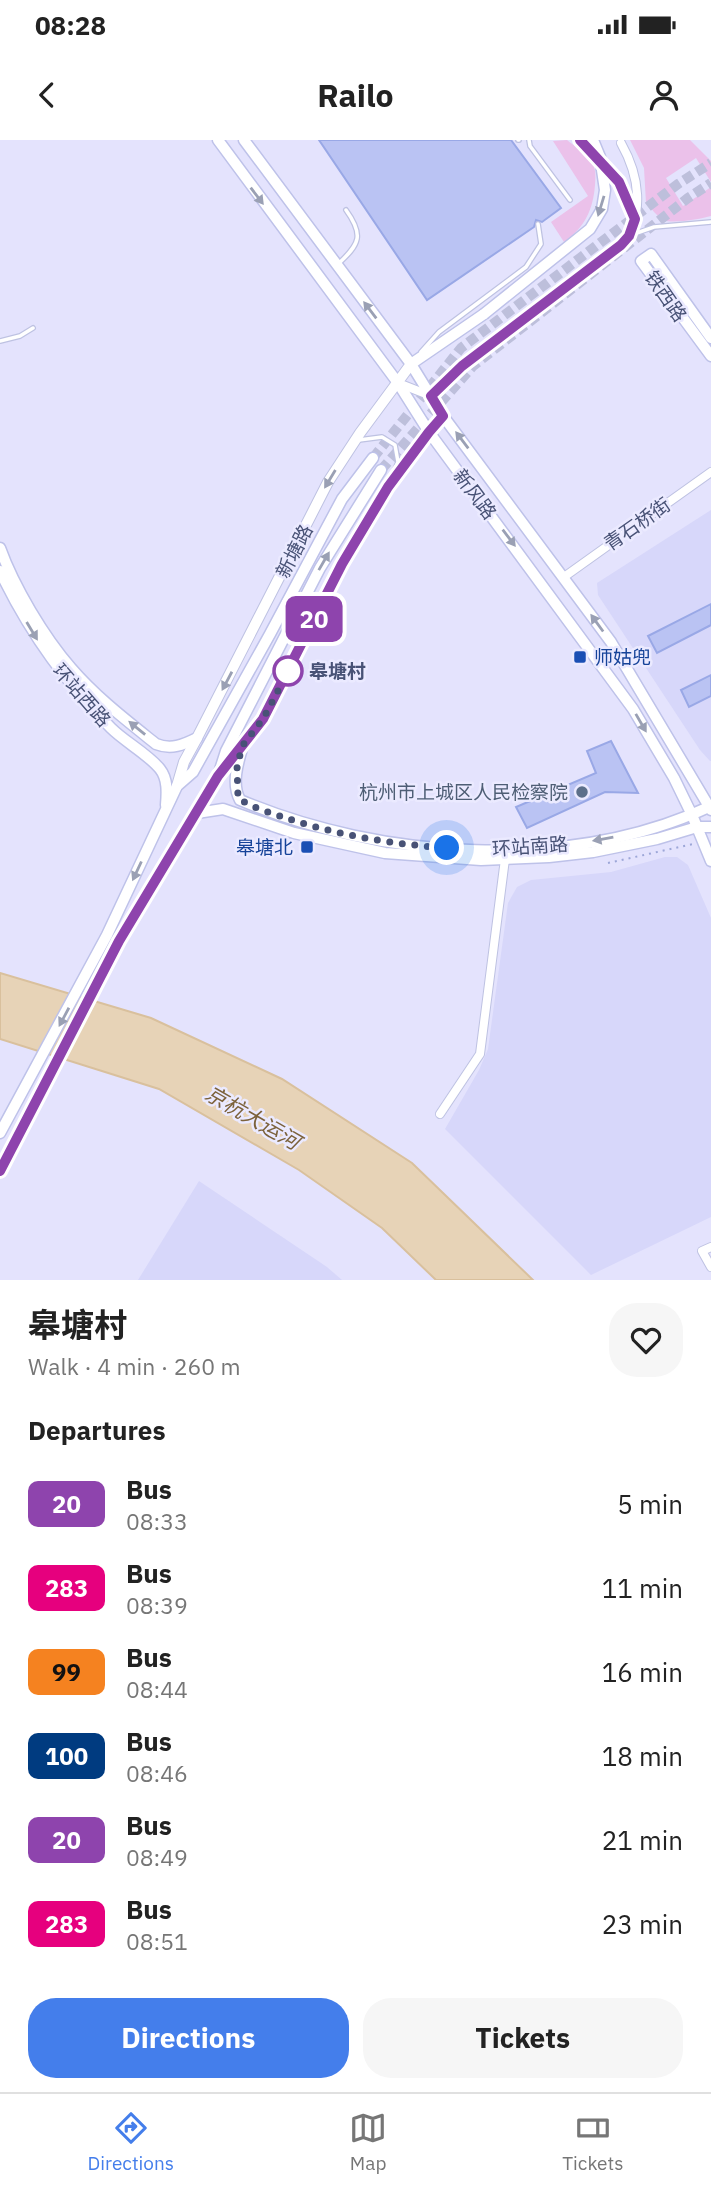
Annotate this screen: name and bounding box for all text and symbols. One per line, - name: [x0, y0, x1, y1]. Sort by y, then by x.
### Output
- text: 08:28: [35, 8, 106, 42]
- text: Railo: [317, 74, 394, 116]
- icon: back: [28, 76, 66, 114]
- icon: person: [645, 76, 683, 114]
- one-way arrow: [250, 186, 265, 204]
- one-way arrow: [595, 195, 605, 216]
- street label: 铁西路: [640, 266, 692, 326]
- one-way arrow: [362, 301, 377, 319]
- one-way arrow: [455, 431, 469, 449]
- street label: 新风路: [448, 464, 502, 524]
- one-way arrow: [324, 470, 337, 489]
- street label: 青石桥街: [599, 492, 675, 556]
- street label: 新塘路: [270, 520, 318, 582]
- one-way arrow: [501, 529, 515, 547]
- one-way arrow: [318, 552, 330, 571]
- line badge: 20: [282, 596, 346, 642]
- text: 20: [300, 603, 328, 635]
- one-way arrow: [590, 614, 604, 632]
- one-way arrow: [26, 622, 39, 641]
- place label: 师姑兜: [594, 645, 651, 669]
- marker: 师姑兜: [572, 649, 588, 665]
- marker: 皋塘村: [273, 656, 303, 686]
- street label: 环站西路: [48, 658, 116, 732]
- place label: 皋塘村: [309, 659, 366, 683]
- one-way arrow: [221, 672, 233, 692]
- one-way arrow: [635, 713, 647, 732]
- one-way arrow: [128, 721, 146, 736]
- place label: 杭州市上城区人民检察院: [359, 780, 568, 804]
- marker: 杭州市上城区人民检察院: [574, 784, 590, 800]
- your location: [429, 830, 464, 865]
- street label: 环站南路: [491, 831, 569, 861]
- one-way arrow: [592, 834, 614, 845]
- place label: 皋塘北: [236, 835, 293, 859]
- marker: 皋塘北: [299, 839, 315, 855]
- one-way arrow: [131, 861, 143, 881]
- one-way arrow: [58, 1008, 70, 1028]
- water label: 京杭大运河: [201, 1079, 309, 1157]
- text: 皋塘村: [28, 1303, 127, 1346]
- button: heart: [609, 1303, 683, 1377]
- text: Walk · 4 min · 260 m: [28, 1351, 241, 1381]
- text: Departures: [28, 1413, 166, 1447]
- text: Bus: [126, 1472, 172, 1506]
- text: 5 min: [617, 1487, 683, 1521]
- text: 20: [52, 1488, 81, 1520]
- text: 08:33: [126, 1506, 188, 1536]
- text: Bus: [126, 1556, 172, 1590]
- text: 11 min: [602, 1571, 683, 1605]
- text: 283: [45, 1572, 88, 1604]
- text: 08:39: [126, 1590, 188, 1620]
- text: Bus: [126, 1640, 172, 1674]
- text: 16 min: [602, 1655, 683, 1689]
- text: 99: [52, 1656, 81, 1688]
- text: 08:44: [126, 1674, 188, 1704]
- text: Bus: [126, 1724, 172, 1758]
- text: 18 min: [602, 1739, 683, 1773]
- text: 100: [45, 1740, 88, 1772]
- text: 08:46: [126, 1758, 188, 1788]
- text: Bus: [126, 1808, 172, 1842]
- text: 21 min: [602, 1823, 683, 1857]
- text: 20: [52, 1824, 81, 1856]
- text: 08:49: [126, 1842, 188, 1872]
- text: Bus: [126, 1892, 172, 1926]
- text: 23 min: [602, 1907, 683, 1941]
- text: 283: [45, 1908, 88, 1940]
- text: 08:51: [126, 1926, 188, 1956]
- button: Directions: [28, 1998, 349, 2078]
- button: Tickets: [363, 1998, 683, 2078]
- tab: Directions: [88, 2109, 174, 2175]
- tab: Map: [349, 2109, 387, 2175]
- tab: Tickets: [562, 2109, 623, 2175]

